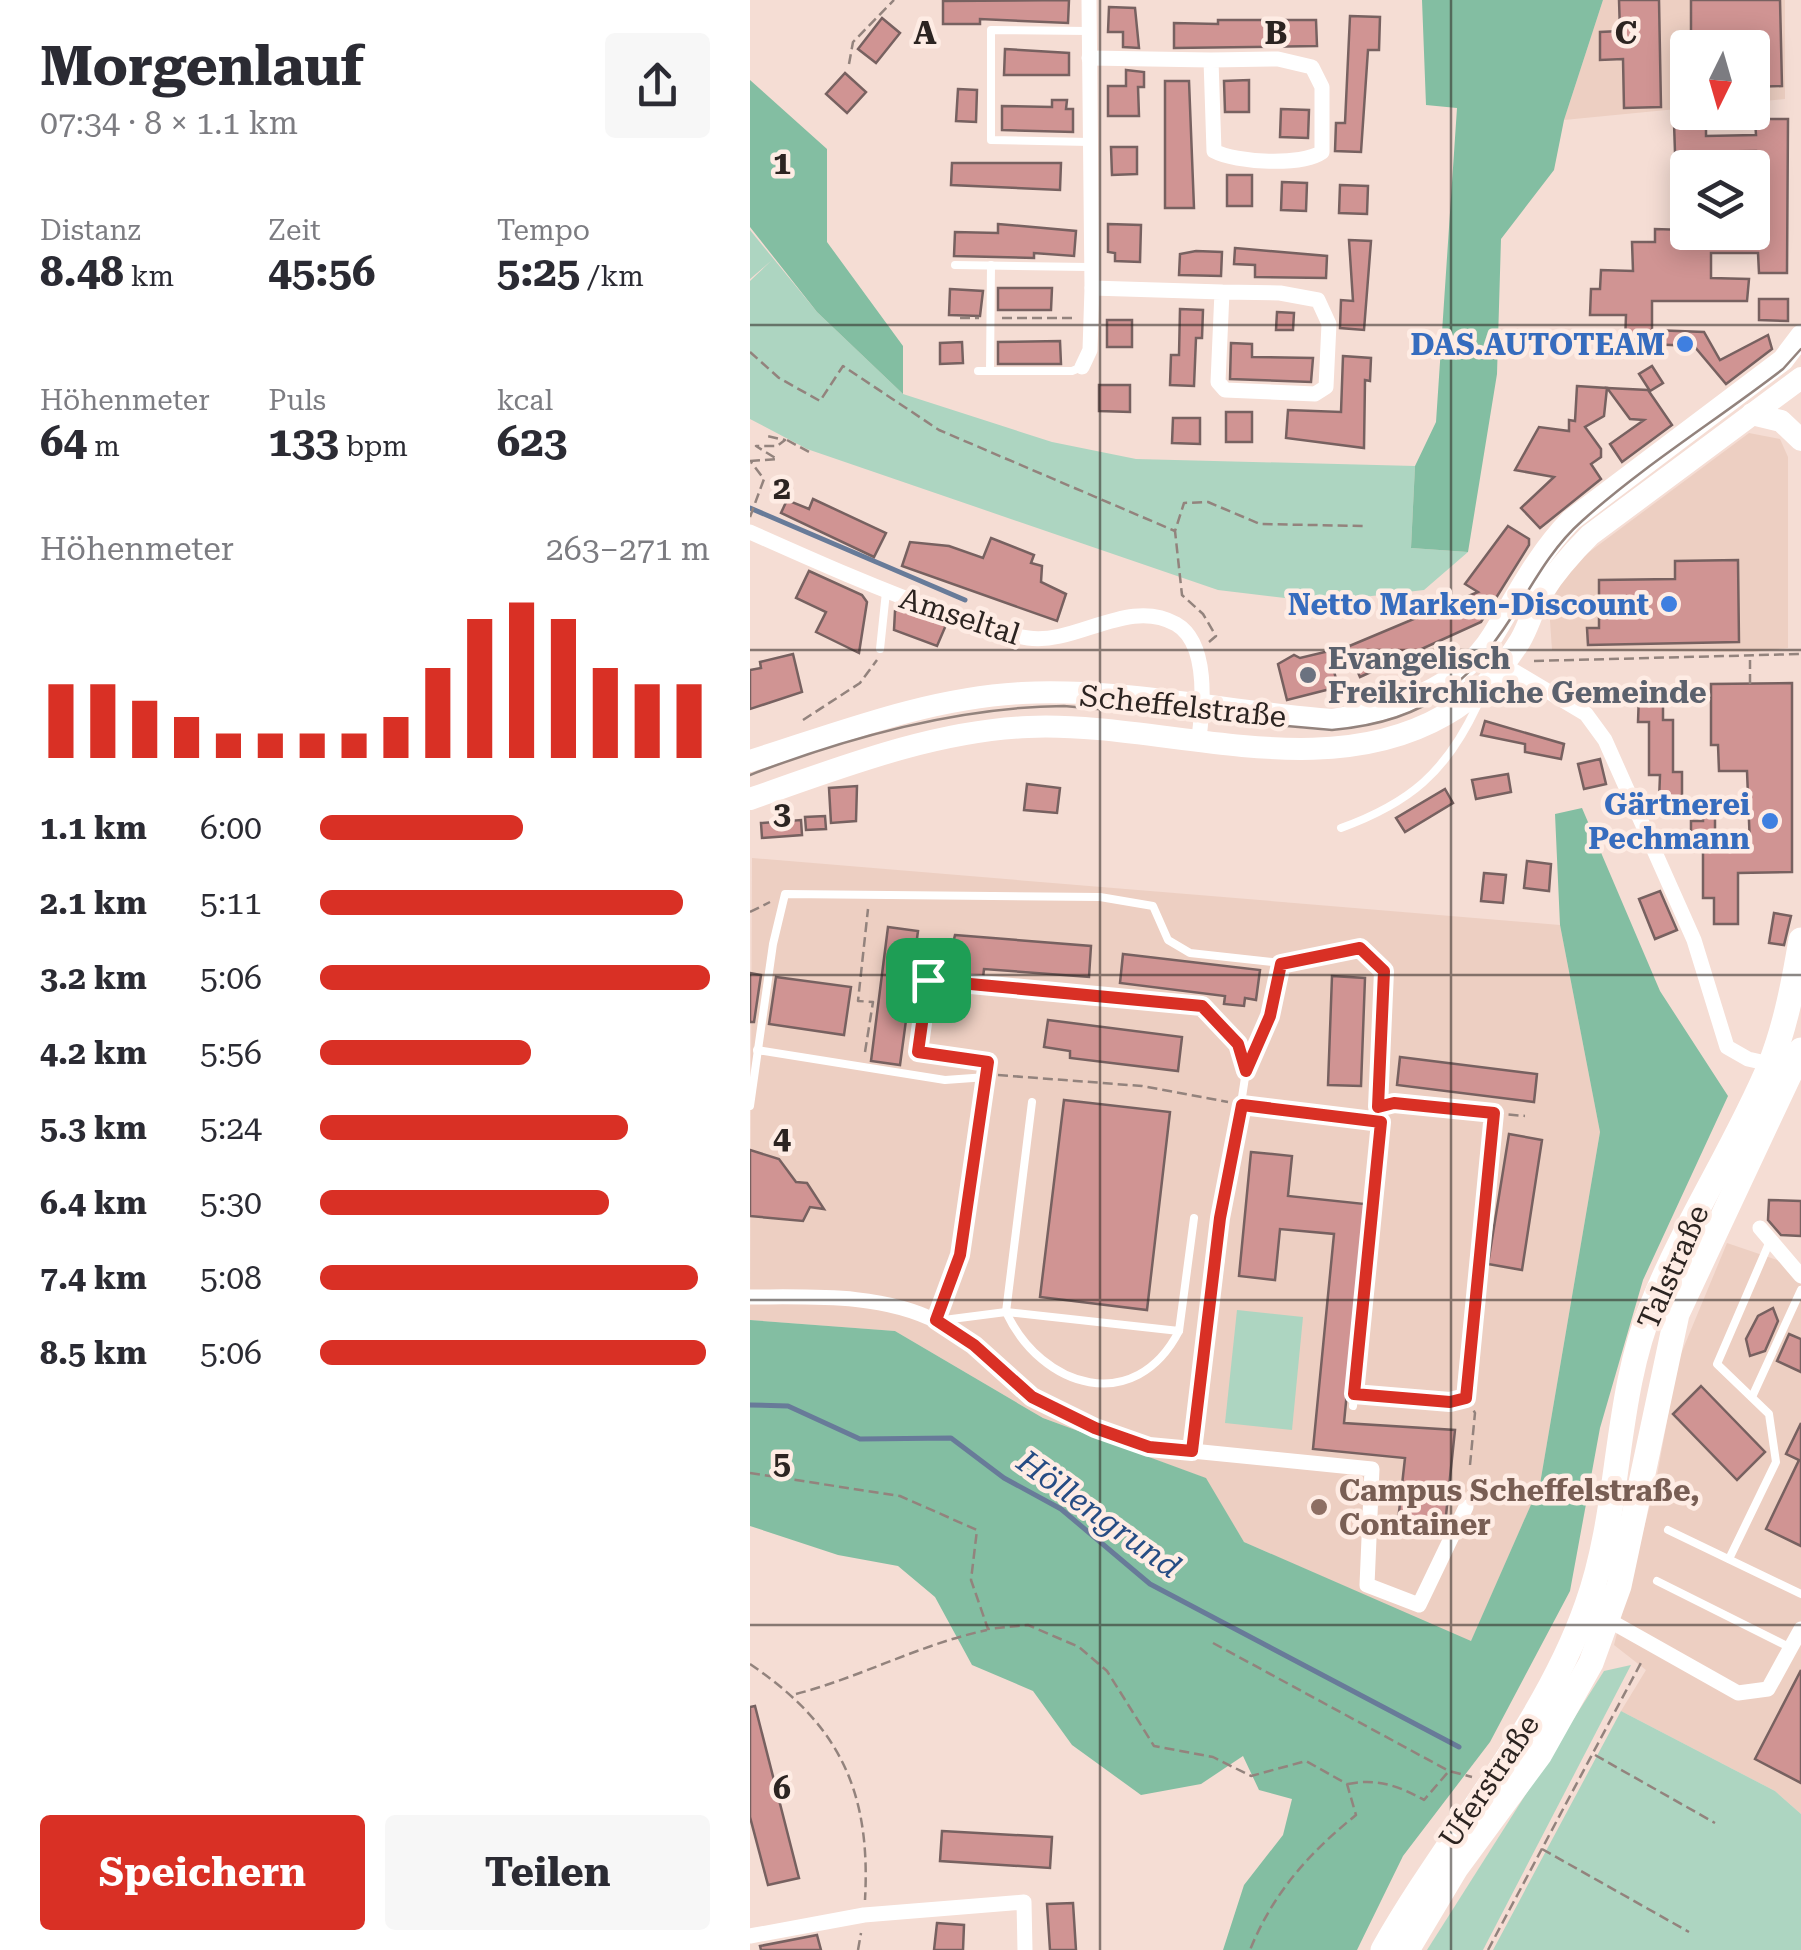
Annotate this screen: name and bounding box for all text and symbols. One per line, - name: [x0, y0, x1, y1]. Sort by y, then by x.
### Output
- text: A: [913, 14, 937, 52]
- text: B: [1264, 14, 1288, 52]
- text: C: [1615, 14, 1637, 52]
- north arrow: [1670, 30, 1770, 130]
- map controls: [1670, 30, 1770, 250]
- button: share: [605, 33, 710, 138]
- text: Morgenlauf: [40, 34, 364, 98]
- text: 07:34 · 8 × 1.1 km: [40, 104, 298, 142]
- text: 1: [773, 144, 791, 182]
- button: layers: [1670, 150, 1770, 250]
- text: Distanz: [40, 214, 141, 247]
- text: Zeit: [268, 214, 321, 247]
- text: Tempo: [497, 214, 590, 247]
- text: 8.48: [40, 247, 124, 296]
- text: 45:56: [268, 247, 376, 296]
- text: 5:25: [497, 247, 580, 296]
- text: km: [124, 260, 174, 293]
- text: /km: [580, 260, 644, 293]
- place label: DAS.AUTOTEAM: [1410, 327, 1665, 362]
- marker: DAS.AUTOTEAM: [1674, 333, 1696, 355]
- text: Höhenmeter: [40, 384, 210, 417]
- text: Puls: [268, 384, 326, 417]
- text: kcal: [497, 384, 553, 417]
- text: 64: [40, 417, 87, 466]
- text: 133: [268, 417, 339, 466]
- text: 623: [497, 417, 567, 466]
- text: m: [87, 430, 120, 463]
- text: bpm: [339, 430, 408, 463]
- text: 2: [773, 469, 791, 507]
- text: Höhenmeter: [40, 530, 234, 568]
- text: 263–271 m: [546, 530, 710, 568]
- street label: Amseltal: [895, 580, 1025, 652]
- place label: Netto Marken-Discount: [1288, 587, 1649, 622]
- marker: Netto Marken-Discount: [1658, 593, 1680, 615]
- place label: Evangelisch Freikirchliche Gemeinde: [1328, 641, 1707, 710]
- marker: Evangelisch Freikirchliche Gemeinde: [1297, 664, 1319, 686]
- street label: Scheffelstraße: [1078, 678, 1288, 734]
- place label: Gärtnerei Pechmann: [1588, 787, 1750, 856]
- text: 3: [773, 794, 791, 832]
- text: 1.1 km: [40, 809, 147, 847]
- text: 6:00: [200, 809, 262, 847]
- marker: Gärtnerei Pechmann: [1759, 810, 1781, 832]
- text: 2.1 km: [40, 884, 147, 922]
- text: 5:11: [200, 884, 262, 922]
- pin: [886, 938, 971, 1023]
- icon: arrive: [901, 953, 956, 1008]
- text: 3.2 km: [40, 959, 147, 997]
- text: 5:06: [200, 959, 262, 997]
- text: 4.2 km: [40, 1034, 147, 1072]
- text: 5:56: [200, 1034, 262, 1072]
- text: 5.3 km: [40, 1109, 147, 1147]
- text: 5:24: [200, 1109, 262, 1147]
- text: 4: [773, 1119, 791, 1157]
- text: 6.4 km: [40, 1184, 147, 1222]
- text: 5:30: [200, 1184, 262, 1222]
- street label: Talstraße: [1630, 1199, 1716, 1335]
- text: 7.4 km: [40, 1259, 147, 1297]
- text: 5:08: [200, 1259, 262, 1297]
- text: 8.5 km: [40, 1334, 147, 1372]
- text: 5:06: [200, 1334, 262, 1372]
- water label: Höllengrund: [1009, 1442, 1188, 1586]
- text: 5: [773, 1444, 791, 1482]
- place label: Campus Scheffelstraße, Container: [1339, 1473, 1700, 1542]
- marker: Campus Scheffelstraße, Container: [1308, 1496, 1330, 1518]
- street label: Uferstraße: [1432, 1708, 1546, 1854]
- text: 6: [773, 1769, 791, 1807]
- button: Speichern: [40, 1815, 365, 1930]
- button: Teilen: [385, 1815, 710, 1930]

